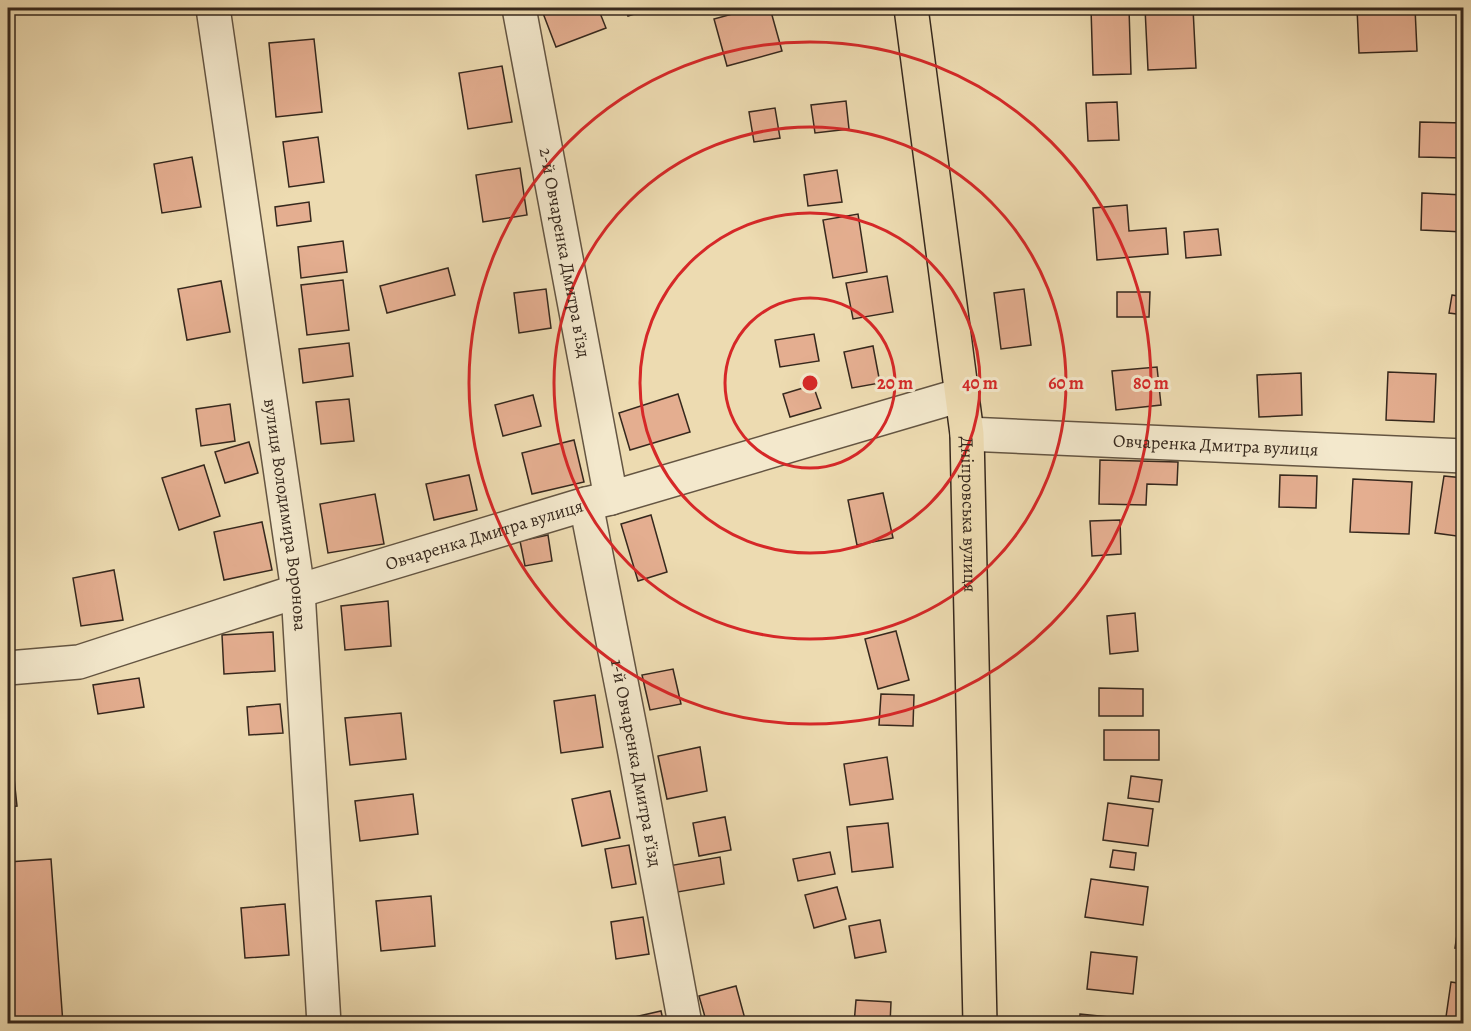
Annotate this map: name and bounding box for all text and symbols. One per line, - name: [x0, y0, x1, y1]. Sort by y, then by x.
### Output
- street label: 2-й Овчаренка Дмитра в’їзд: [533, 146, 596, 360]
- text: 20 m: [877, 371, 913, 395]
- text: 40 m: [962, 371, 998, 395]
- text: 60 m: [1048, 371, 1084, 395]
- text: 80 m: [1133, 371, 1169, 395]
- centre of rings: [800, 373, 820, 393]
- street label: вулиця Володимира Воронова: [258, 397, 312, 632]
- street label: Овчаренка Дмитра вулиця: [1113, 428, 1319, 462]
- street label: Дніпровська вулиця: [955, 436, 982, 593]
- street label: Овчаренка Дмитра вулиця: [382, 494, 586, 576]
- street label: 1-й Овчаренка Дмитра в’їзд: [605, 657, 668, 869]

